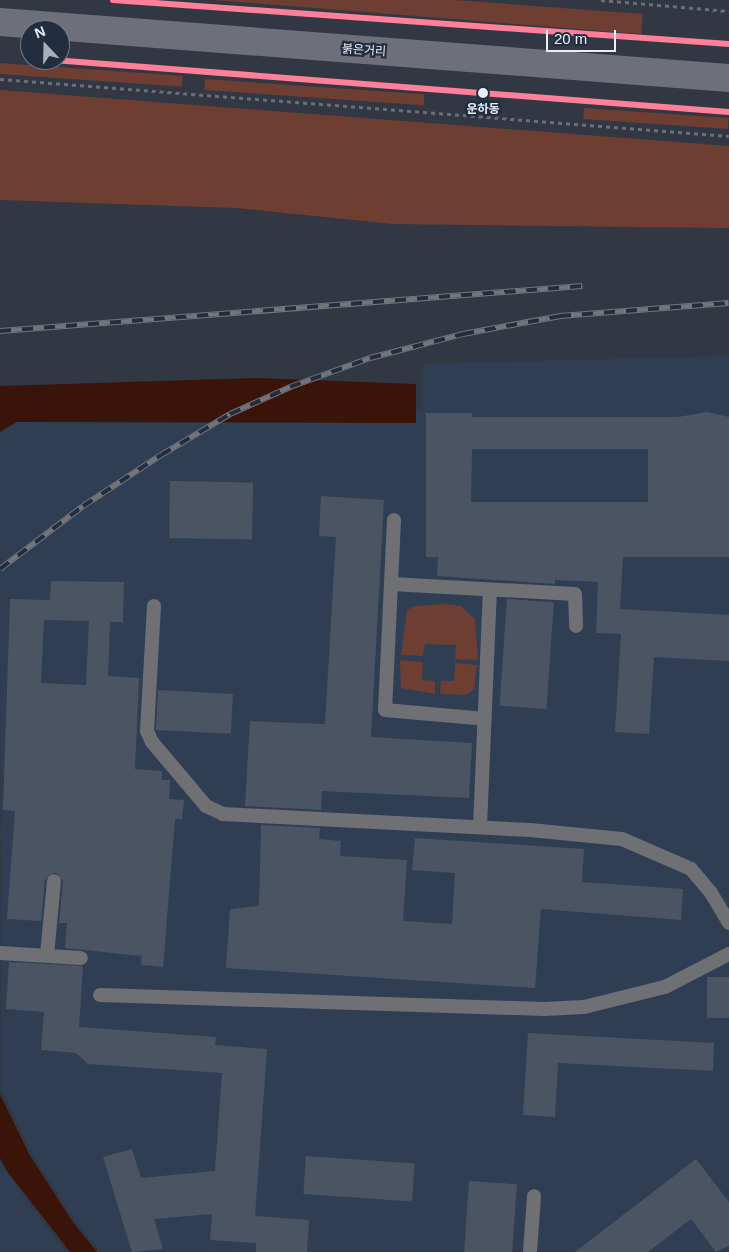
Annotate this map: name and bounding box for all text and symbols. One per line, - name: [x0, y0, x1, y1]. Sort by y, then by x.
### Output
- north arrow: [20, 20, 70, 70]
- scale bar: [549, 20, 619, 52]
- text: N: [32, 23, 48, 41]
- text: 20 m: [554, 30, 587, 47]
- street label: 붉은거리: [341, 42, 387, 60]
- marker: 운하동: [474, 84, 492, 102]
- place label: 운하동: [466, 103, 500, 117]

